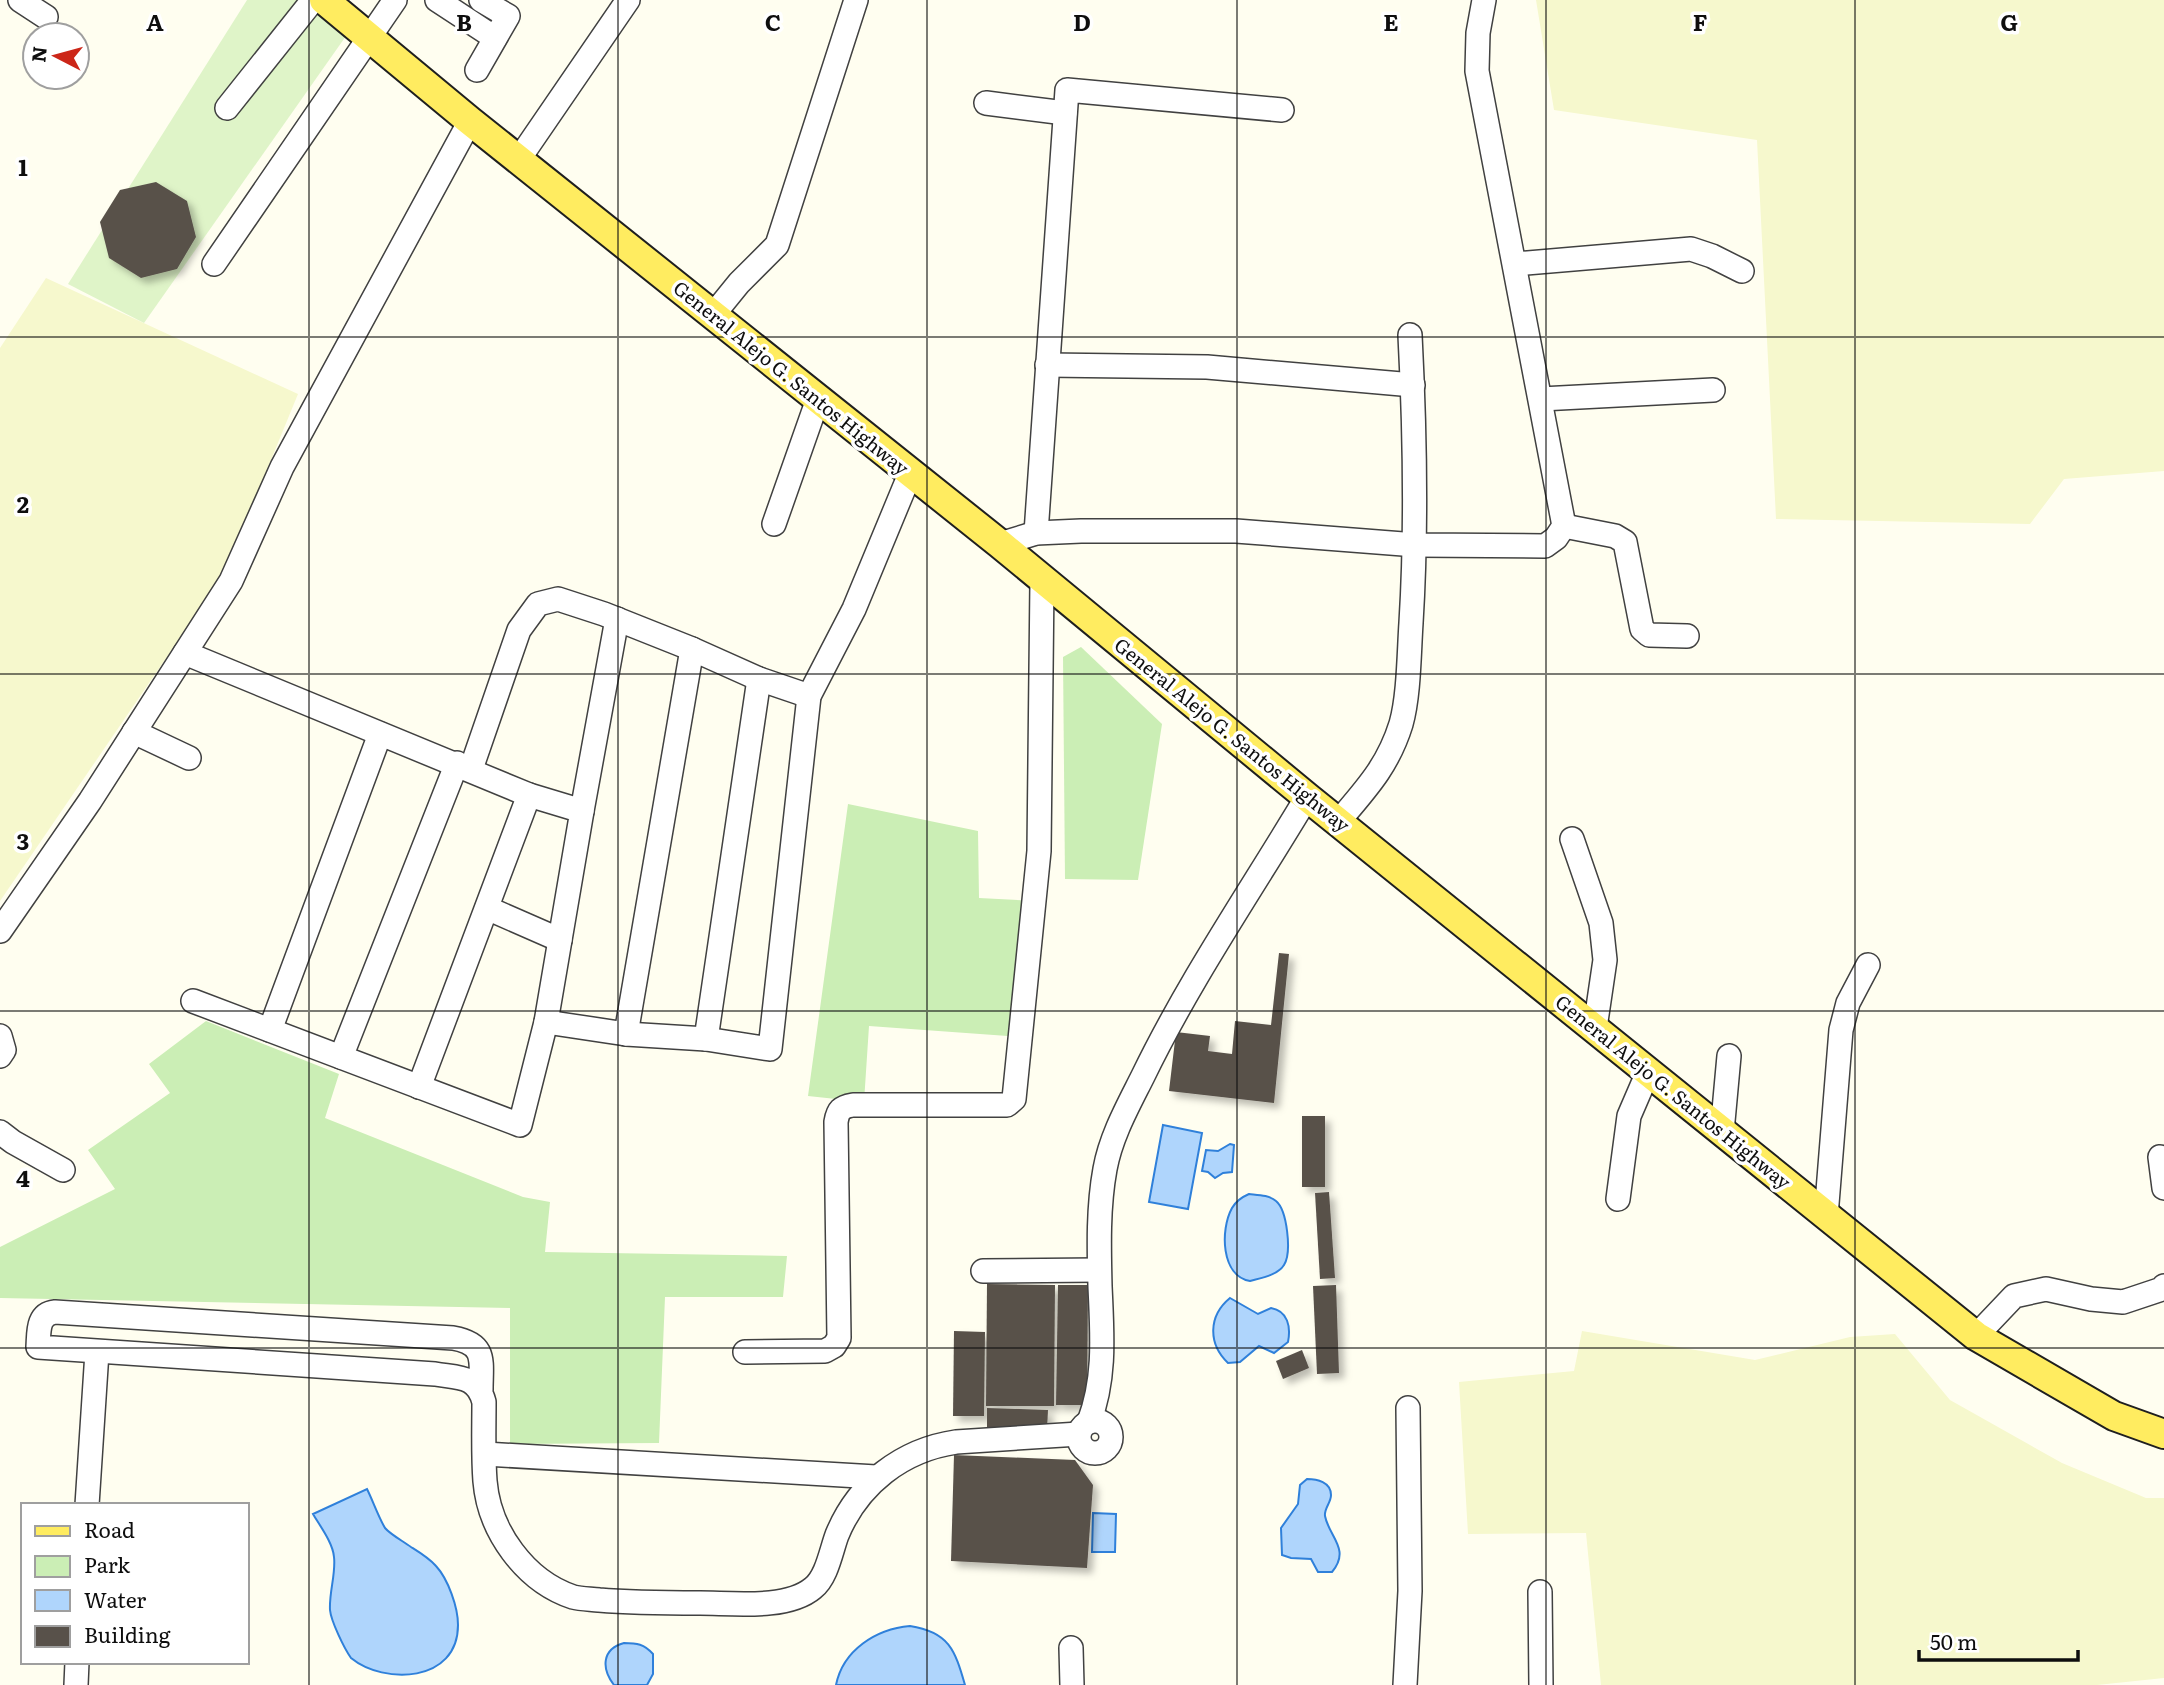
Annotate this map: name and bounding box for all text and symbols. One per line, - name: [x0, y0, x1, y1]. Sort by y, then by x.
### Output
- text: A: [146, 4, 164, 38]
- text: B: [456, 4, 472, 38]
- text: C: [765, 4, 781, 38]
- text: D: [1073, 4, 1091, 38]
- text: E: [1383, 4, 1399, 38]
- text: F: [1693, 4, 1708, 38]
- text: G: [2000, 4, 2018, 38]
- north arrow: [21, 21, 91, 91]
- text: N: [23, 45, 53, 64]
- text: 1: [18, 149, 28, 183]
- street label: General Alejo G. Santos Highway: [668, 273, 915, 481]
- text: 2: [17, 486, 29, 520]
- street label: General Alejo G. Santos Highway: [1109, 630, 1356, 838]
- text: 3: [17, 823, 29, 857]
- street label: General Alejo G. Santos Highway: [1550, 987, 1797, 1195]
- text: 4: [16, 1160, 30, 1194]
- legend: [21, 1503, 248, 1664]
- text: Road: [84, 1513, 135, 1544]
- text: Park: [84, 1548, 130, 1579]
- text: Water: [84, 1583, 146, 1614]
- text: Building: [84, 1618, 171, 1649]
- scale bar: [1919, 1618, 2078, 1662]
- text: 50 m: [1930, 1625, 1977, 1656]

